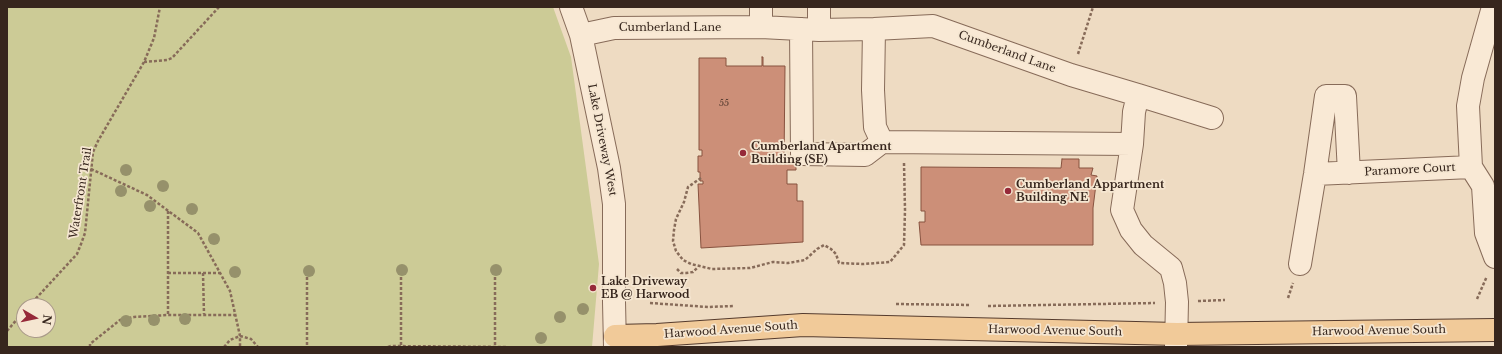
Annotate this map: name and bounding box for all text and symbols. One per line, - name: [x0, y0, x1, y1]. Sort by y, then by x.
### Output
- street label: Cumberland Lane: [619, 21, 721, 35]
- street label: Cumberland Lane: [957, 28, 1057, 76]
- street label: Lake Driveway West: [585, 83, 619, 197]
- house number: 55: [719, 98, 729, 108]
- place label: Cumberland Apartment Building (SE): [751, 140, 891, 166]
- street label: Waterfront Trail: [67, 146, 95, 240]
- marker: Cumberland Apartment Building (SE): [738, 148, 748, 158]
- street label: Paramore Court: [1364, 161, 1456, 179]
- place label: Cumberland Appartment Building NE: [1016, 178, 1164, 204]
- marker: Cumberland Appartment Building NE: [1003, 186, 1013, 196]
- place label: Lake Driveway EB @ Harwood: [601, 275, 690, 301]
- marker: Lake Driveway EB @ Harwood: [588, 283, 598, 293]
- north arrow: [16, 298, 56, 338]
- text: N: [39, 314, 55, 326]
- street label: Harwood Avenue South: [664, 319, 798, 341]
- street label: Harwood Avenue South: [988, 323, 1122, 339]
- street label: Harwood Avenue South: [1312, 323, 1446, 339]

